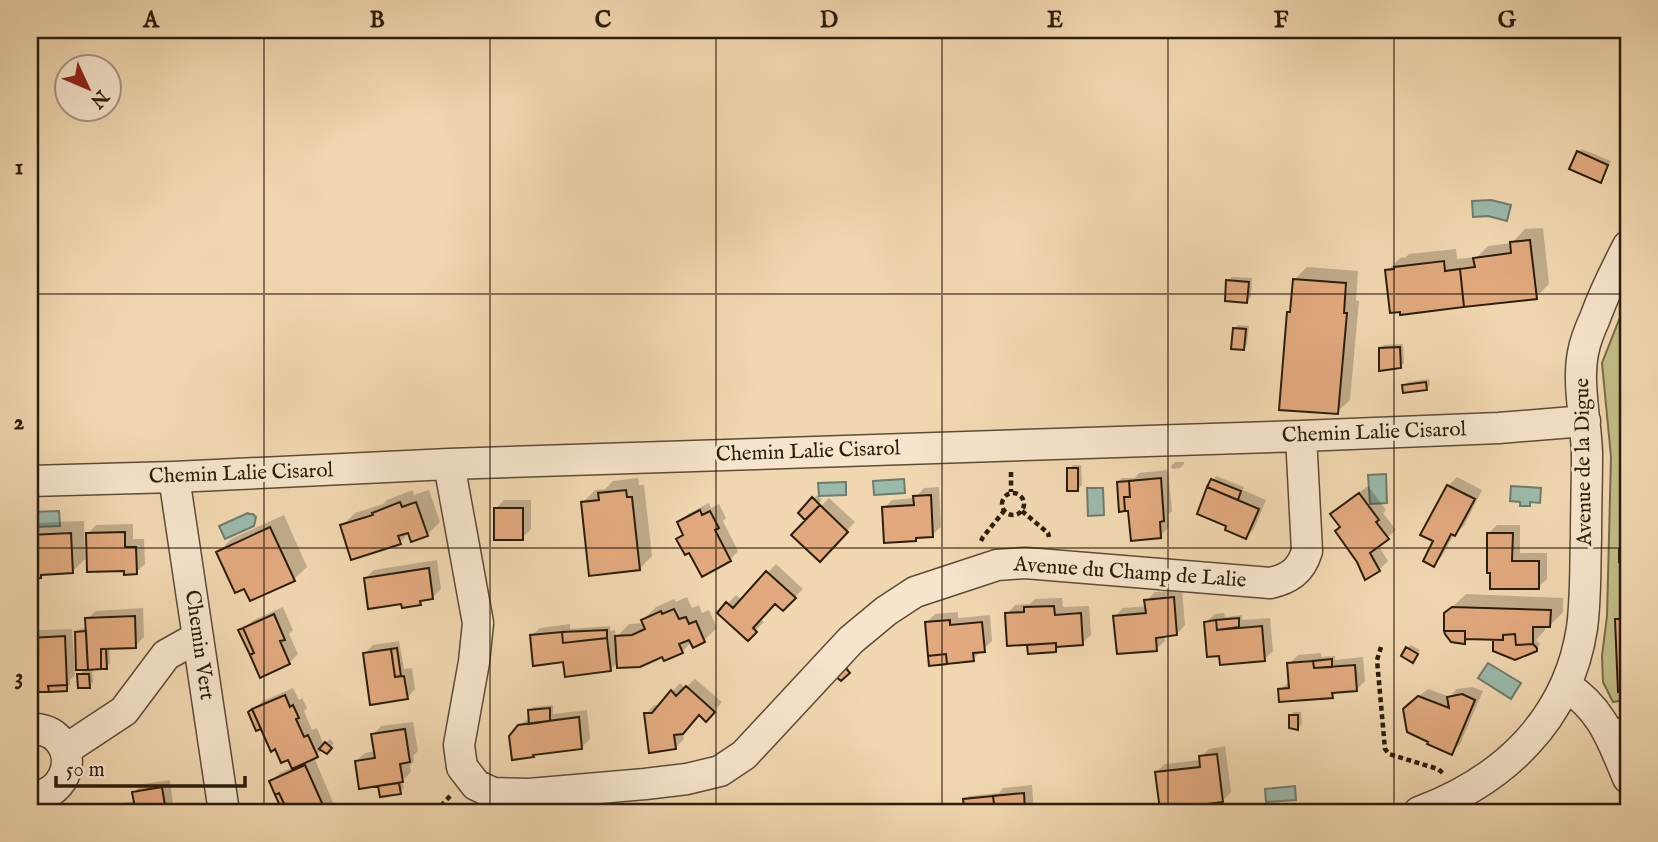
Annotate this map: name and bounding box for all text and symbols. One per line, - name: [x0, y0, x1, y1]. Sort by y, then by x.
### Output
- text: A: [142, 6, 160, 35]
- text: B: [369, 6, 385, 35]
- text: C: [595, 6, 612, 35]
- text: D: [820, 6, 838, 35]
- text: E: [1047, 6, 1063, 35]
- text: F: [1274, 6, 1289, 35]
- text: G: [1498, 6, 1517, 35]
- north arrow: [52, 52, 122, 122]
- text: N: [84, 83, 114, 113]
- text: 1: [15, 153, 23, 182]
- street label: Avenue de la Digue: [1569, 377, 1599, 547]
- text: 2: [14, 408, 25, 437]
- street label: Chemin Lalie Cisarol: [1281, 416, 1467, 450]
- street label: Chemin Lalie Cisarol: [715, 435, 901, 469]
- street label: Chemin Lalie Cisarol: [148, 457, 334, 491]
- street label: Avenue du Champ de Lalie: [1012, 551, 1248, 595]
- street label: Chemin Vert: [178, 588, 220, 702]
- text: 3: [15, 663, 23, 692]
- scale bar: [56, 744, 245, 788]
- text: 50 m: [66, 757, 105, 784]

